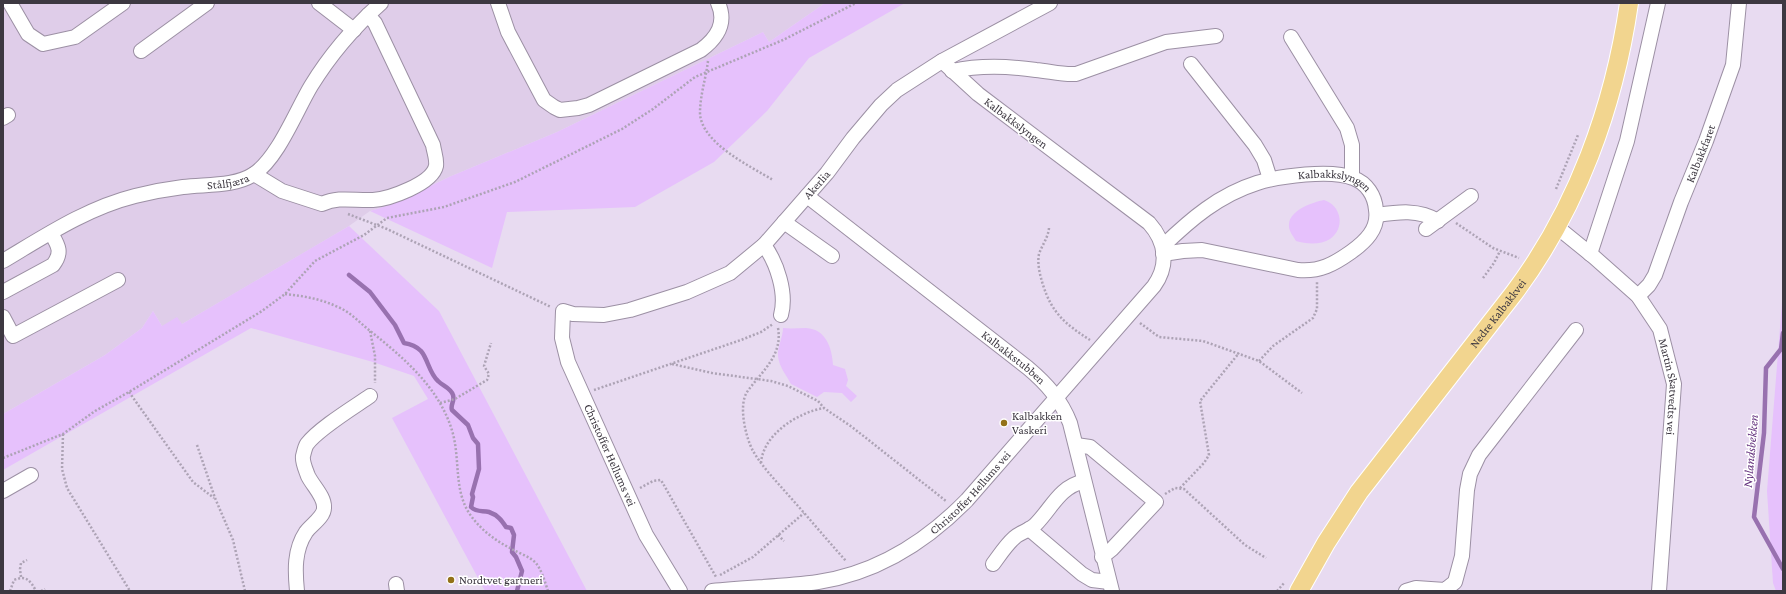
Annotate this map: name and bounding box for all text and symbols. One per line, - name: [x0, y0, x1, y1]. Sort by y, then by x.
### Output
- street label: Kalbakkslyngen: [981, 95, 1051, 152]
- street label: Kalbakkfaret: [1683, 122, 1719, 185]
- street label: Akerlia: [800, 167, 833, 202]
- street label: Kalbakkslyngen: [1297, 167, 1375, 195]
- street label: Stålfjæra: [207, 170, 252, 192]
- street label: Nedre Kalbakkvei: [1467, 276, 1529, 351]
- street label: Kalbakkstubben: [979, 328, 1049, 387]
- street label: Martin Skatvedts vei: [1656, 337, 1681, 436]
- street label: Christoffer Hellums vei: [581, 402, 639, 508]
- place label: Kalbakken Vaskeri: [1012, 409, 1063, 437]
- water label: Nylandsbekken: [1740, 413, 1761, 488]
- marker: Kalbakken Vaskeri: [999, 418, 1009, 428]
- street label: Christoffer Hellums vei: [927, 448, 1014, 537]
- place label: Nordtvet gartneri: [459, 573, 543, 587]
- marker: Nordtvet gartneri: [446, 575, 456, 585]

